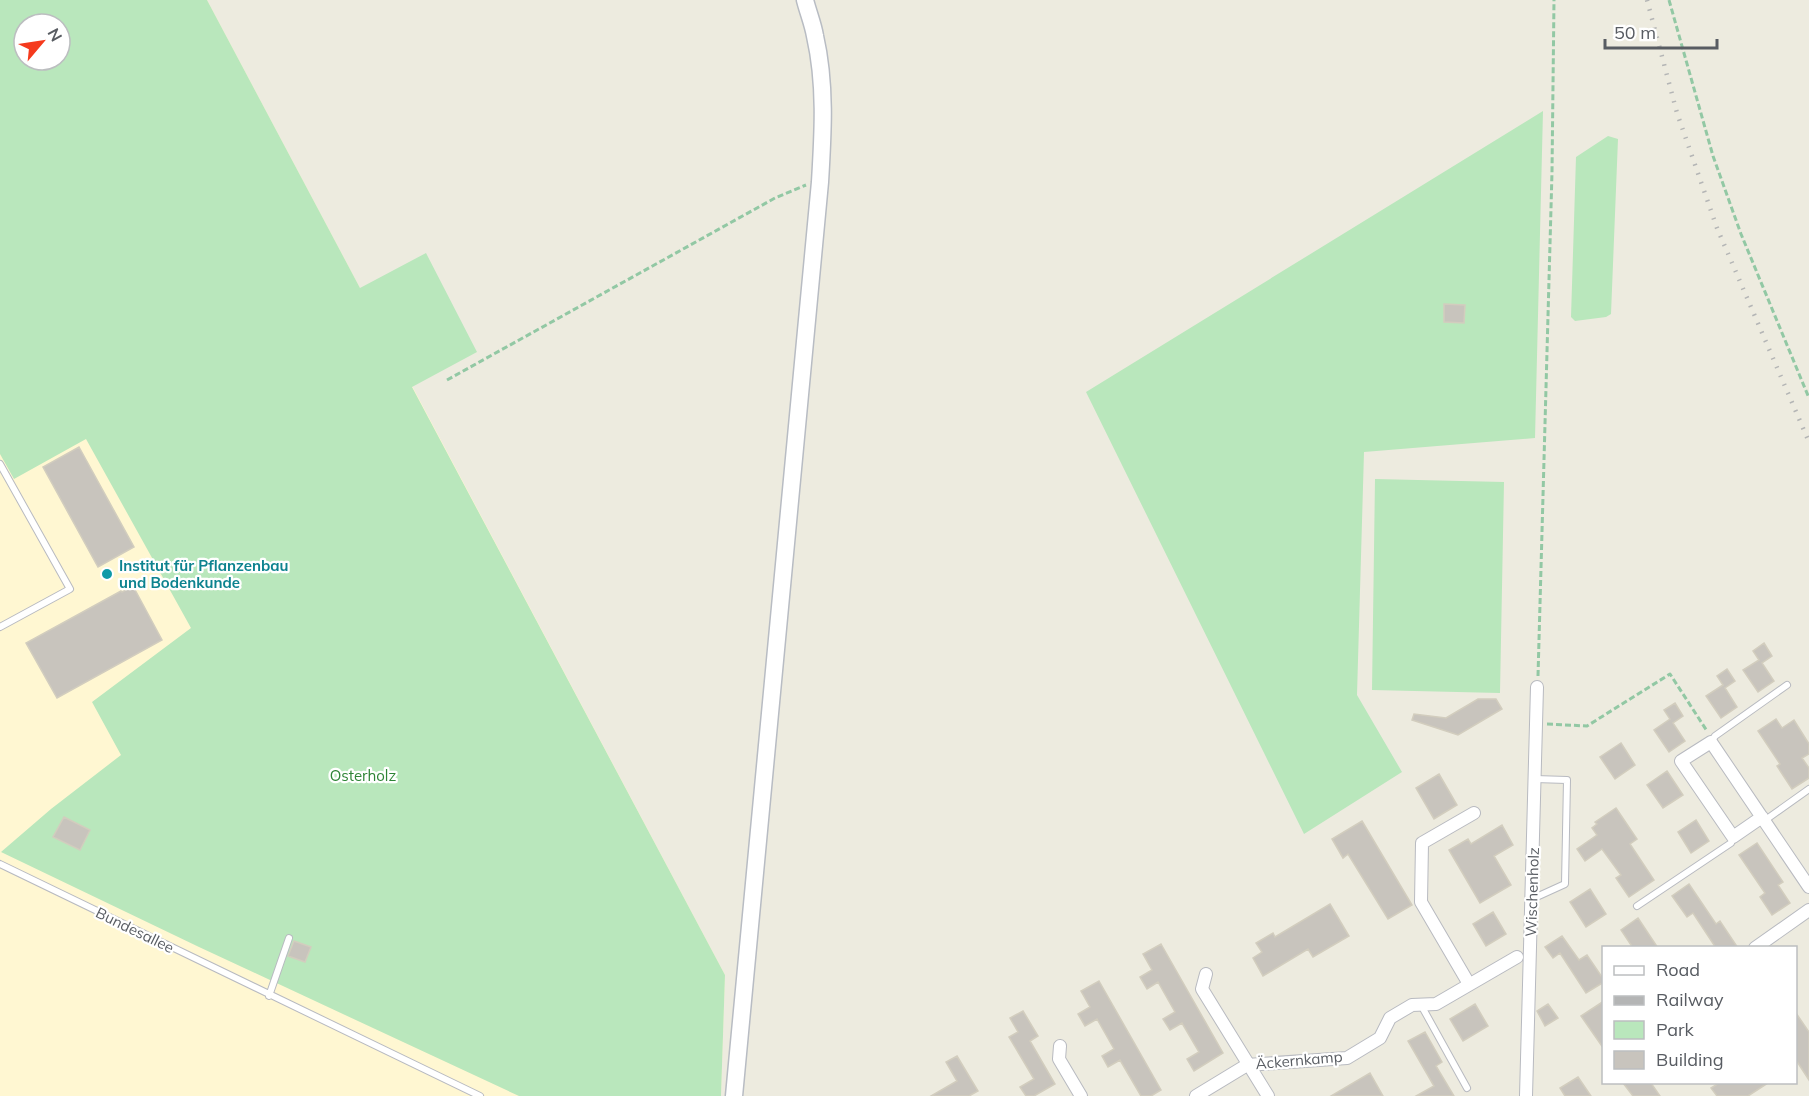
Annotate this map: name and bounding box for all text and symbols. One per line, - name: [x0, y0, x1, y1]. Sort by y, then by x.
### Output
- north arrow: [12, 12, 72, 72]
- scale bar: [1605, 12, 1718, 50]
- text: 50 m: [1614, 21, 1656, 44]
- text: N: [43, 25, 67, 45]
- place label: Institut für Pflanzenbau und Bodenkunde: [119, 556, 289, 592]
- marker: Institut für Pflanzenbau und Bodenkunde: [100, 567, 114, 581]
- park label: Osterholz: [330, 766, 396, 785]
- street label: Wischenholz: [1521, 847, 1543, 937]
- street label: Bundesallee: [93, 903, 177, 957]
- legend: [1602, 946, 1797, 1084]
- text: Road: [1656, 958, 1700, 981]
- text: Railway: [1656, 988, 1724, 1011]
- text: Park: [1656, 1018, 1695, 1041]
- street label: Äckernkamp: [1255, 1047, 1343, 1073]
- text: Building: [1656, 1048, 1724, 1071]

